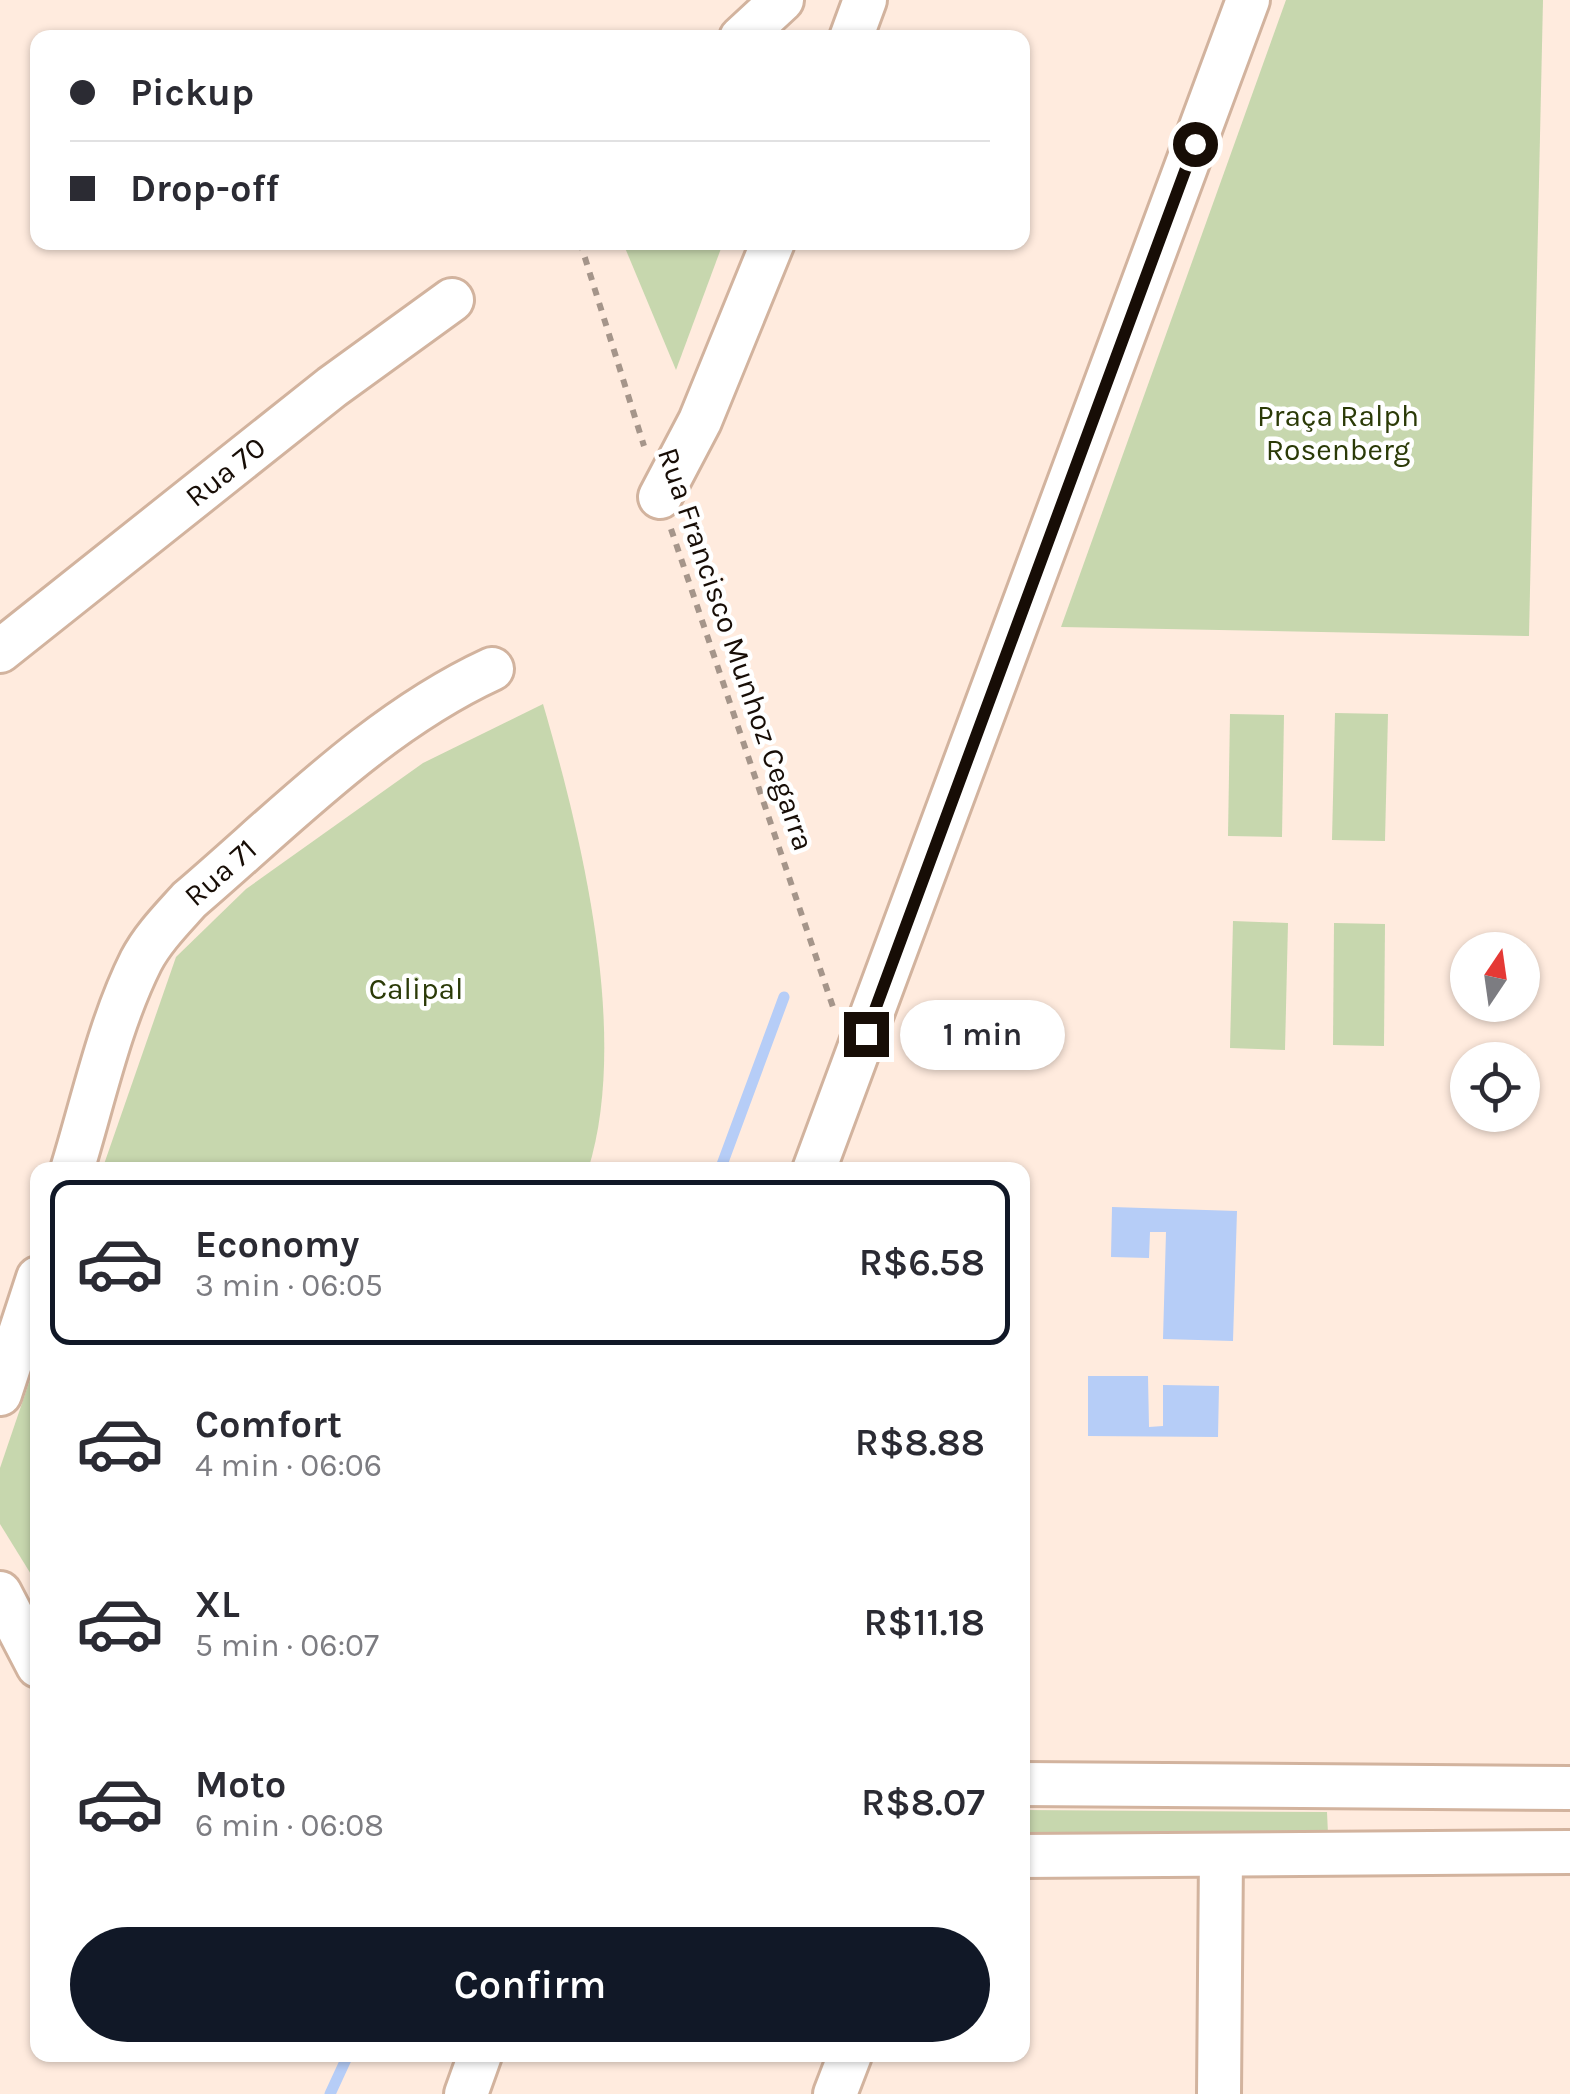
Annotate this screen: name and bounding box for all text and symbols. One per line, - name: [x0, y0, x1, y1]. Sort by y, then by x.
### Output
- text: Pickup: [130, 70, 254, 115]
- route start: [1173, 122, 1218, 167]
- text: Drop-off: [130, 166, 279, 211]
- park label: Praça Ralph Rosenberg: [1257, 398, 1419, 468]
- street label: Rua 70: [178, 429, 273, 515]
- street label: Rua Francisco Munhoz Cegarra: [650, 443, 822, 855]
- street label: Rua 71: [177, 831, 264, 914]
- north arrow: [1450, 932, 1540, 1022]
- map controls: [1450, 932, 1540, 1132]
- park label: Calipal: [369, 971, 463, 1007]
- callout: 1 min: [901, 999, 1066, 1069]
- route end: [844, 1012, 889, 1057]
- text: 1 min: [943, 1016, 1022, 1053]
- button: locate: [1450, 1042, 1540, 1132]
- icon: car: [75, 1218, 165, 1308]
- text: Economy: [195, 1222, 359, 1267]
- text: R$6.58: [859, 1240, 985, 1285]
- text: 3 min · 06:05: [195, 1267, 383, 1304]
- icon: car: [75, 1398, 165, 1488]
- text: Comfort: [195, 1402, 342, 1447]
- text: R$8.88: [855, 1420, 985, 1465]
- text: 4 min · 06:06: [195, 1447, 382, 1484]
- icon: car: [75, 1578, 165, 1668]
- text: XL: [195, 1582, 240, 1627]
- text: R$11.18: [863, 1600, 985, 1645]
- text: 5 min · 06:07: [195, 1627, 379, 1664]
- icon: car: [75, 1758, 165, 1848]
- text: Moto: [195, 1762, 286, 1807]
- text: R$8.07: [861, 1780, 985, 1825]
- text: 6 min · 06:08: [195, 1807, 384, 1844]
- button: Confirm: [70, 1927, 990, 2042]

